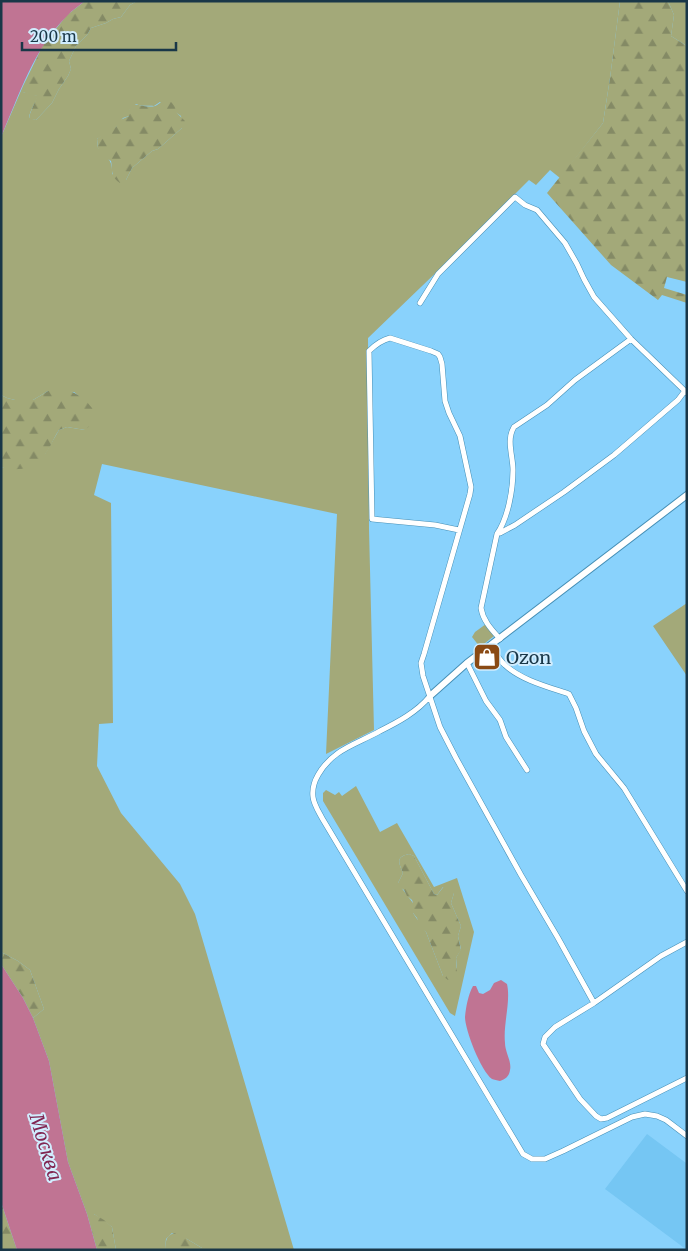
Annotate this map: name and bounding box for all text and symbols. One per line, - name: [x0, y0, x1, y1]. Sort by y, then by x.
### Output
- scale bar: [22, 20, 176, 52]
- text: 200 m: [30, 27, 77, 46]
- shop icon: Ozon: [472, 642, 502, 672]
- place label: Ozon: [506, 646, 551, 669]
- water label: Москва: [24, 1110, 68, 1184]

